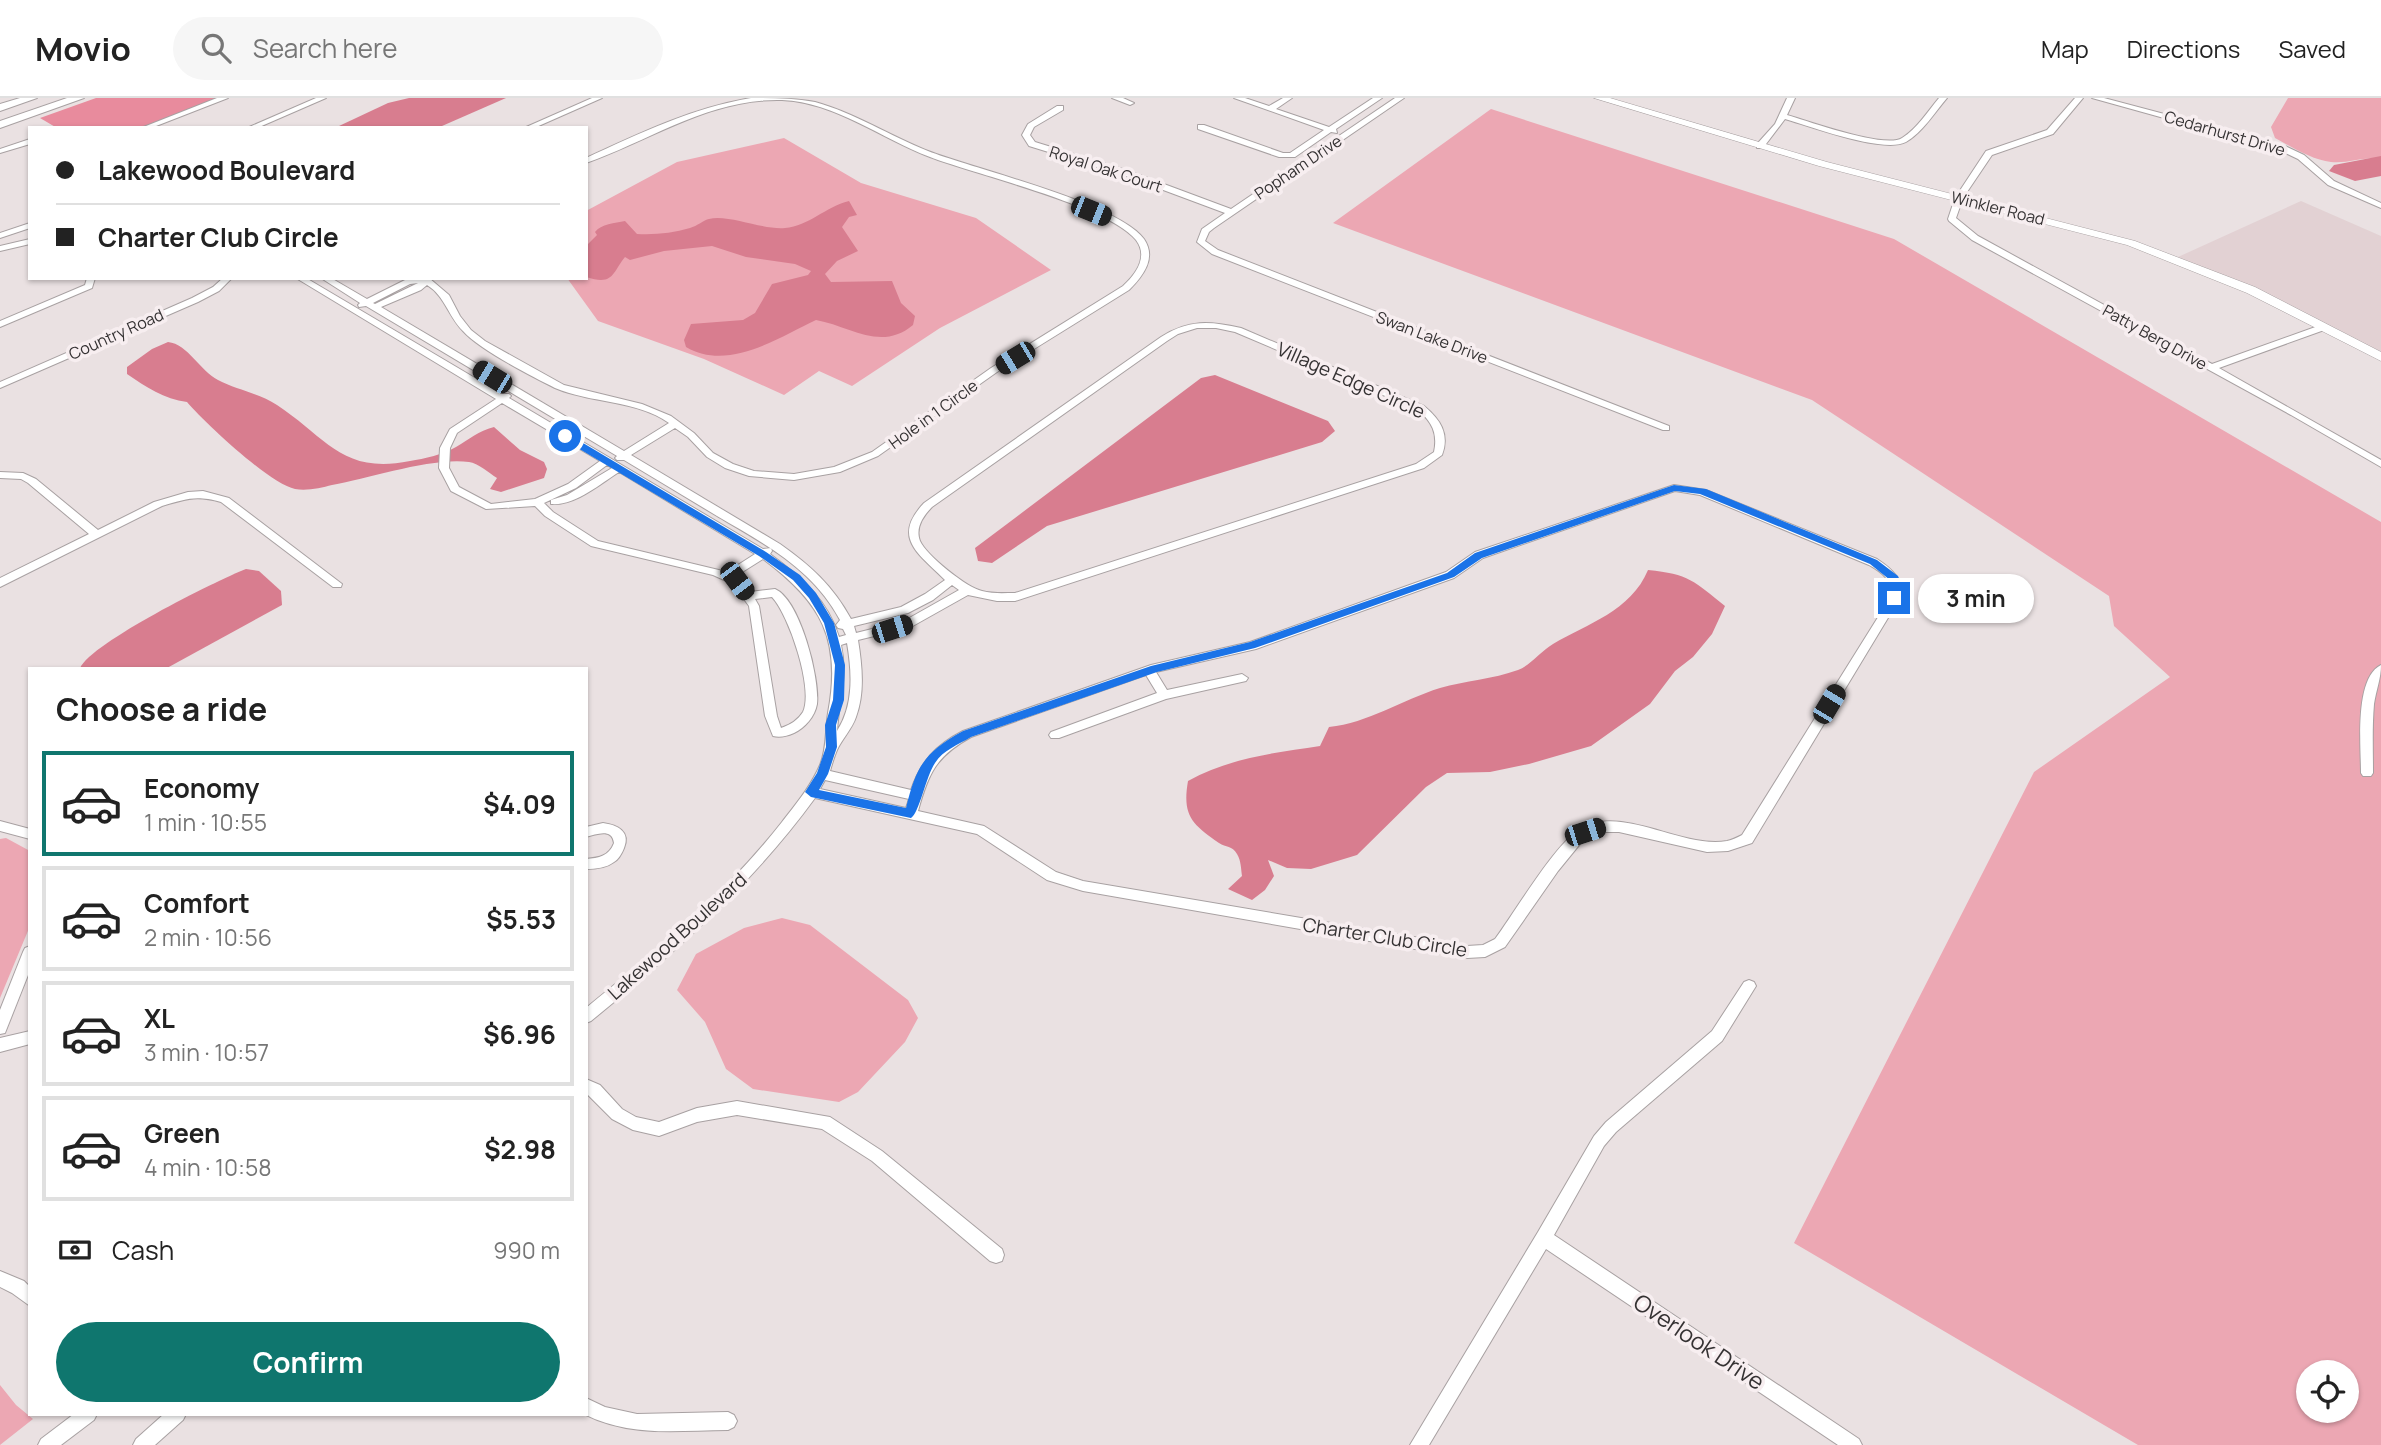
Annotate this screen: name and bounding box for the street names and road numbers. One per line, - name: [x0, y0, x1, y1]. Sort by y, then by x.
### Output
- street label: Cedarhurst Drive: [2162, 105, 2288, 161]
- street label: Popham Drive: [1250, 130, 1346, 204]
- street label: Royal Oak Court: [1047, 140, 1165, 198]
- street label: Winkler Road: [1949, 186, 2047, 230]
- street label: Patty Berg Drive: [2099, 299, 2211, 375]
- street label: Country Road: [65, 303, 167, 365]
- street label: Swan Lake Drive: [1373, 306, 1491, 368]
- street label: Village Edge Circle: [1273, 336, 1429, 424]
- street label: Hole in 1 Circle: [884, 374, 982, 454]
- street label: Lakewood Boulevard: [602, 867, 752, 1005]
- street label: Charter Club Circle: [1301, 911, 1469, 963]
- street label: Overlook Drive: [1628, 1285, 1772, 1397]

